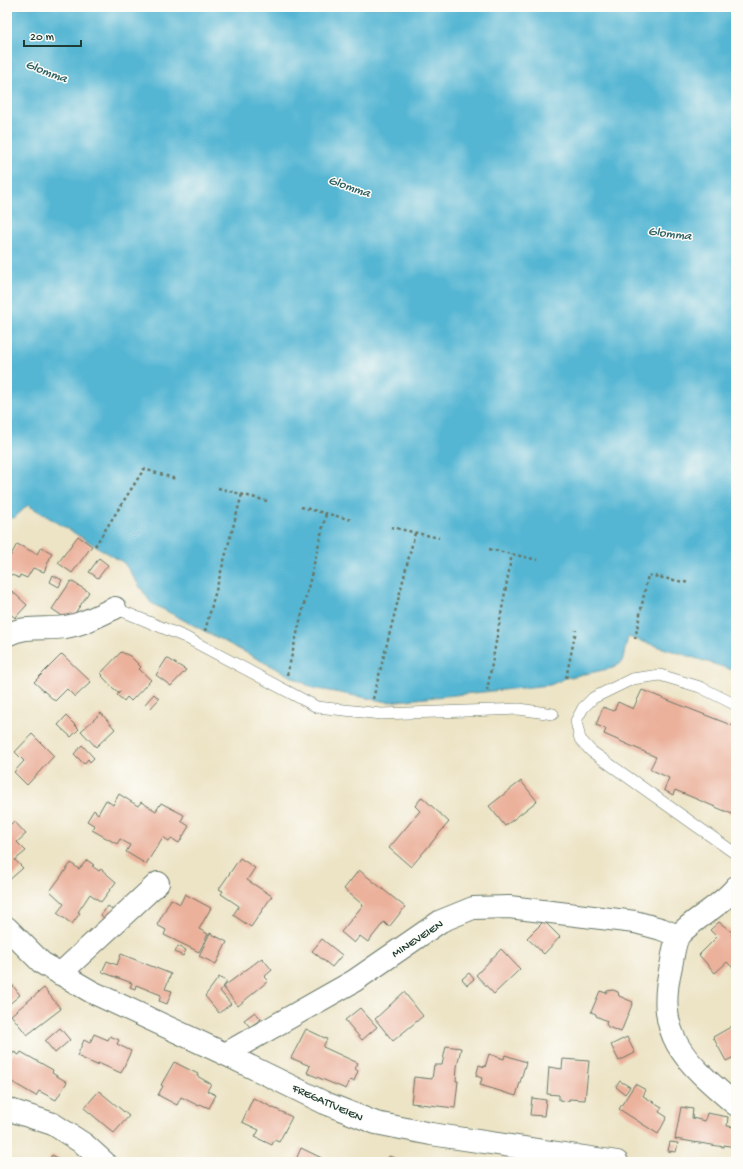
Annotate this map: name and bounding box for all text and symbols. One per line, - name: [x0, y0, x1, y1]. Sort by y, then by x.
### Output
- scale bar: [24, 22, 81, 48]
- text: 20 m: [30, 31, 55, 45]
- water label: Glomma: [23, 58, 70, 87]
- water label: Glomma: [326, 173, 373, 202]
- water label: Glomma: [647, 224, 693, 245]
- street label: MINEVEIEN: [390, 918, 447, 962]
- street label: FREGATTVEIEN: [289, 1082, 365, 1126]

